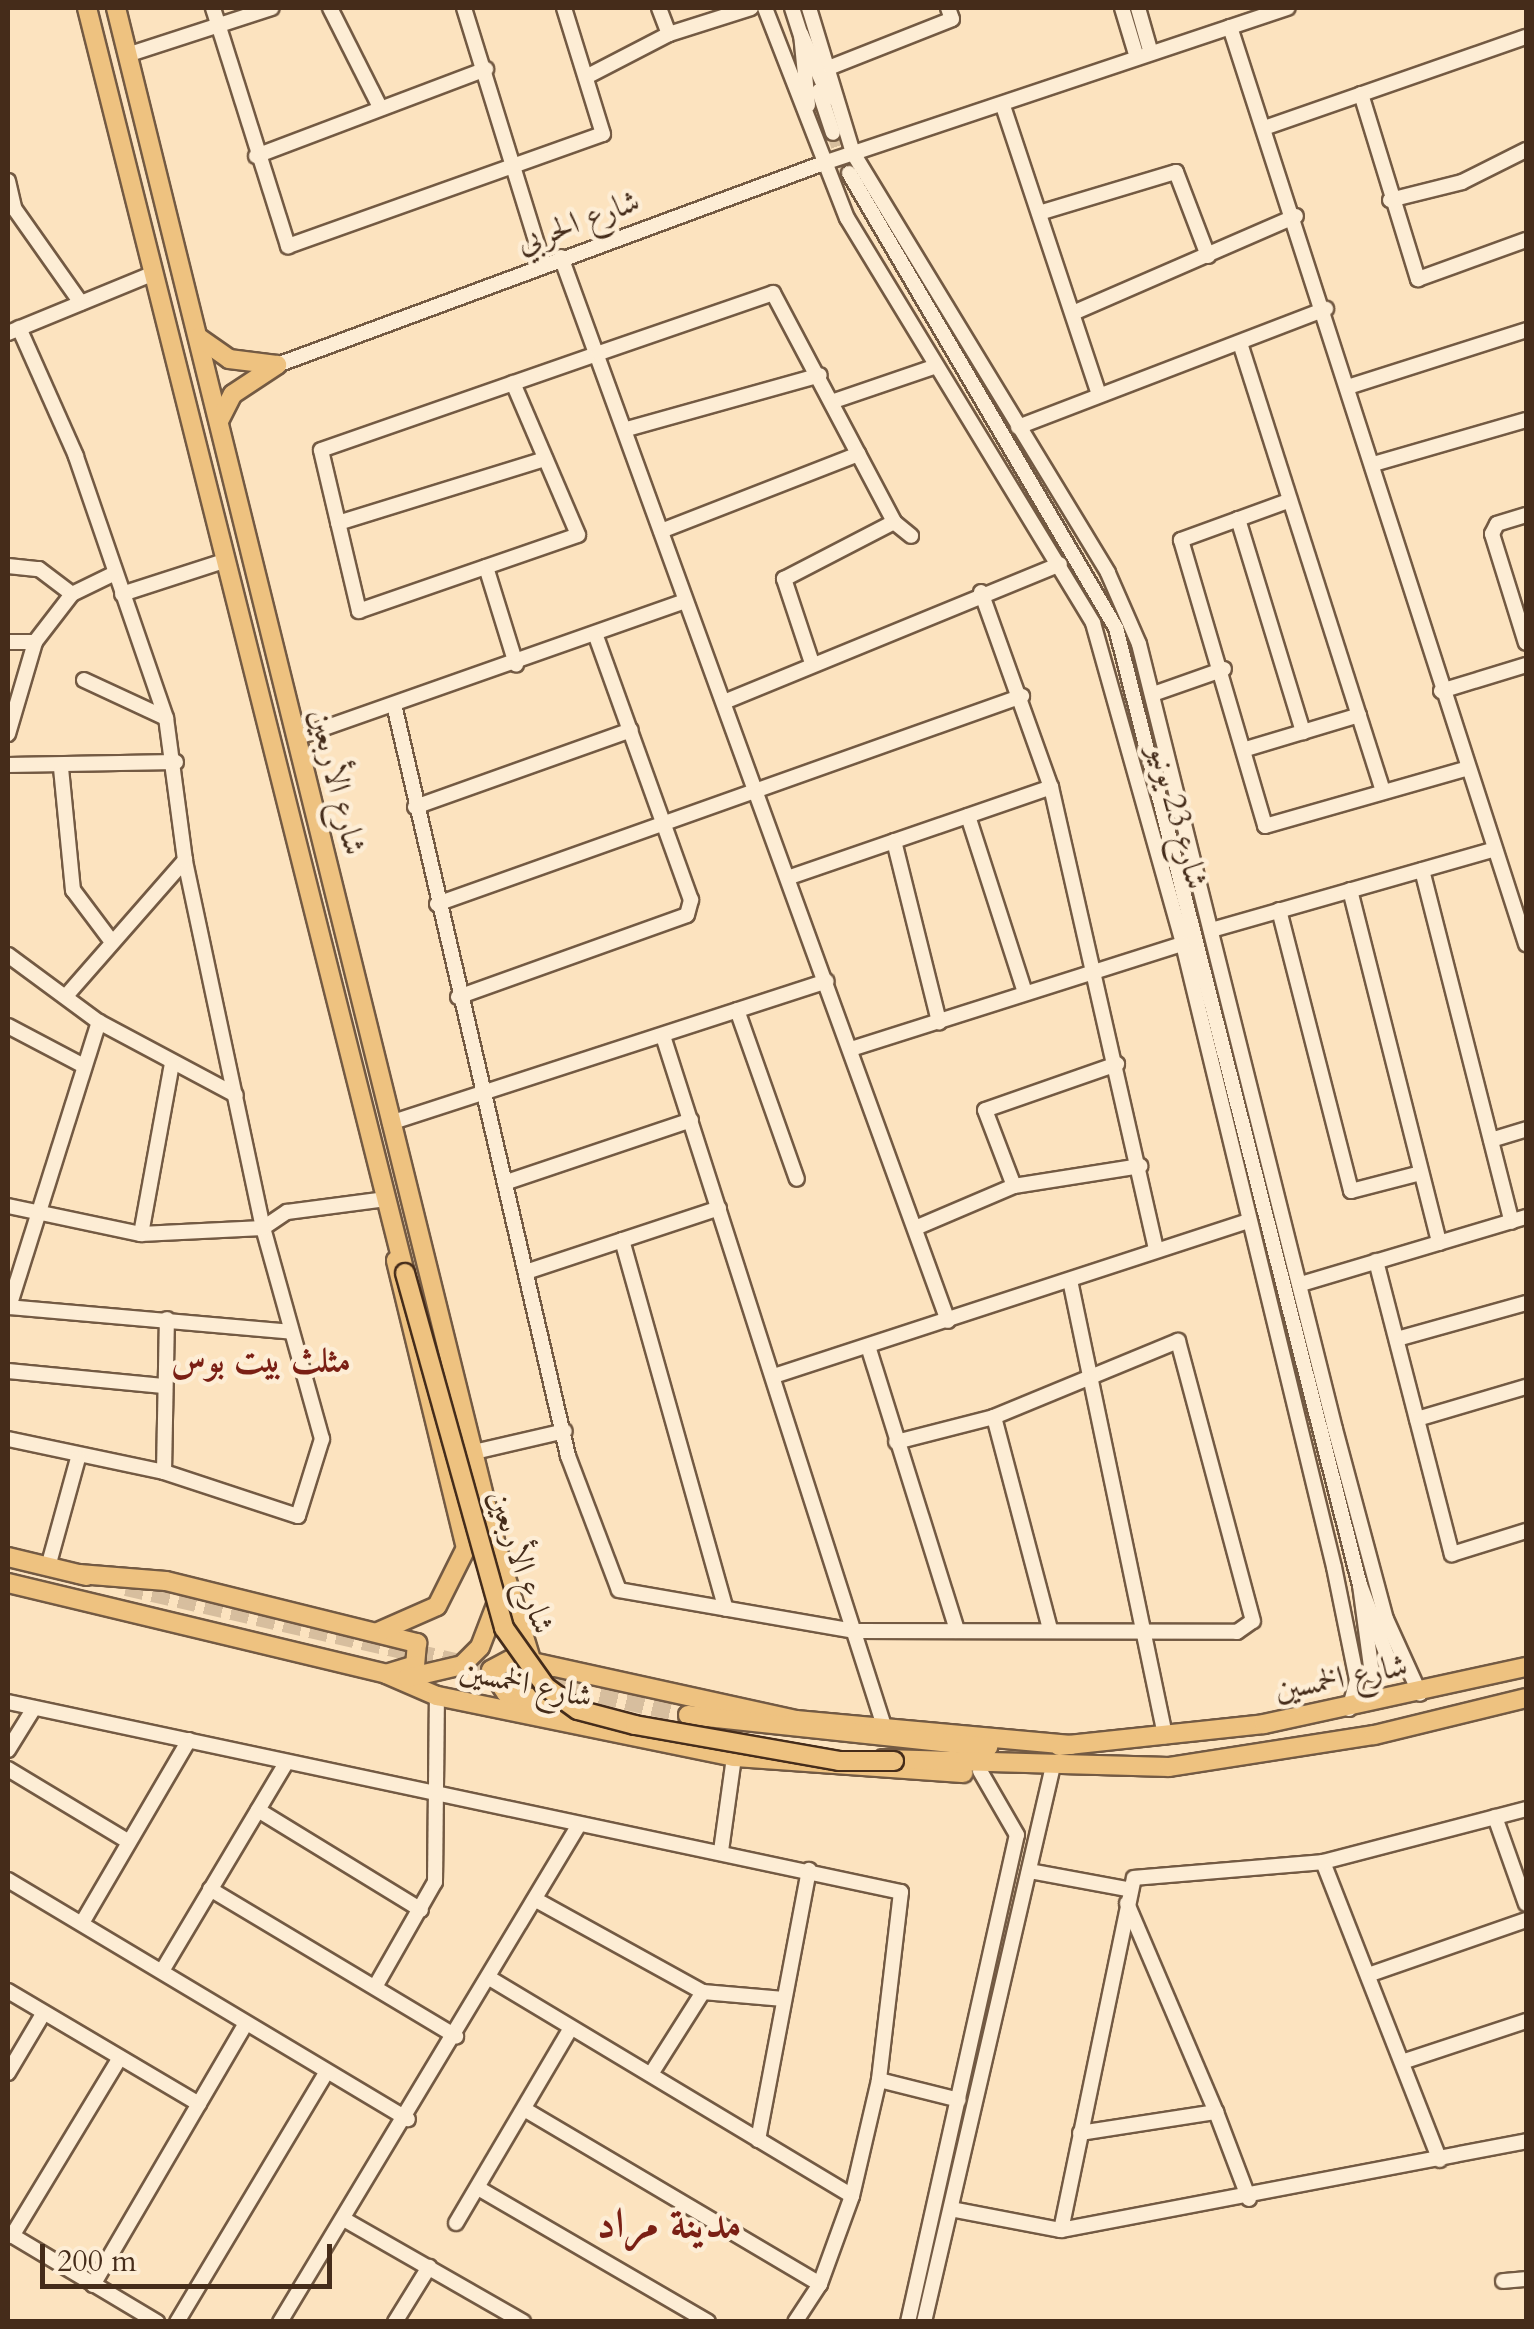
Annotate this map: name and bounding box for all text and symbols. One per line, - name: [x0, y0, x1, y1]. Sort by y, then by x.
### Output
- street label: شارع الحربي: [511, 182, 645, 262]
- street label: شارع الأربعين: [300, 705, 374, 859]
- street label: شارع 23 يونيو: [1140, 741, 1216, 893]
- district label: مثلث بيت بوس: [171, 1339, 351, 1381]
- street label: شارع الأربعين: [480, 1485, 562, 1639]
- street label: شارع الخمسين: [1271, 1646, 1411, 1710]
- street label: شارع الخمسين: [456, 1651, 596, 1717]
- district label: مدينة مراد: [596, 2199, 742, 2249]
- scale bar: [45, 2224, 338, 2286]
- text: 200 m: [57, 2241, 137, 2282]

